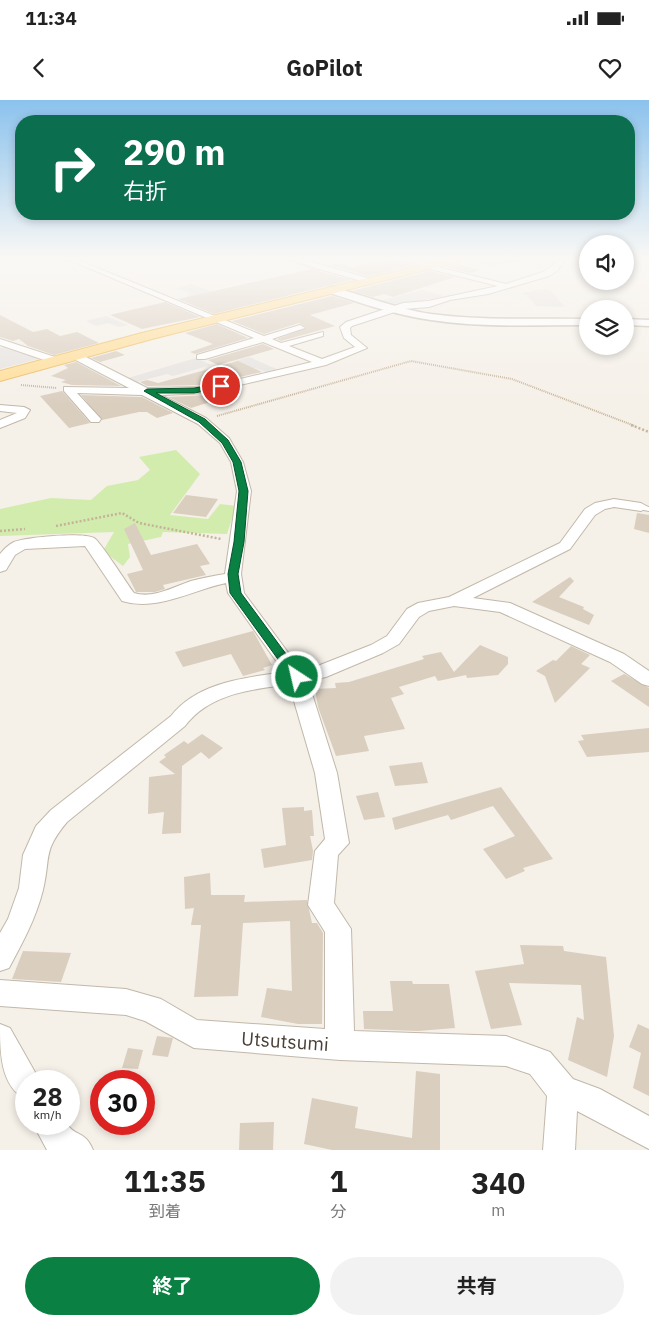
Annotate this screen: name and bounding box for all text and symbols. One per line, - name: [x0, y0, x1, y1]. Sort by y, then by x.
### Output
- text: 11:34: [25, 6, 77, 30]
- text: GoPilot: [286, 53, 363, 82]
- icon: back: [25, 54, 53, 82]
- icon: heart: [596, 54, 624, 82]
- text: 290 m: [123, 129, 226, 175]
- icon: right: [40, 135, 105, 200]
- text: 右折: [123, 176, 167, 205]
- map controls: [579, 235, 634, 355]
- button: sound: [579, 235, 634, 290]
- button: layers: [579, 300, 634, 355]
- pin: [200, 365, 242, 407]
- icon: arrive: [207, 372, 235, 400]
- position arrow: [270, 650, 322, 702]
- street label: Utsutsumi: [240, 1026, 330, 1056]
- speed limit sign: 30: [90, 1070, 155, 1135]
- text: 28: [32, 1080, 63, 1113]
- text: km/h: [33, 1107, 62, 1122]
- text: 11:35: [124, 1161, 206, 1200]
- text: 1: [329, 1161, 347, 1200]
- text: 340: [471, 1163, 525, 1202]
- text: m: [491, 1200, 505, 1220]
- text: 到着: [149, 1201, 181, 1221]
- text: 分: [330, 1201, 346, 1221]
- button: 終了: [25, 1257, 320, 1315]
- button: 共有: [330, 1257, 624, 1315]

